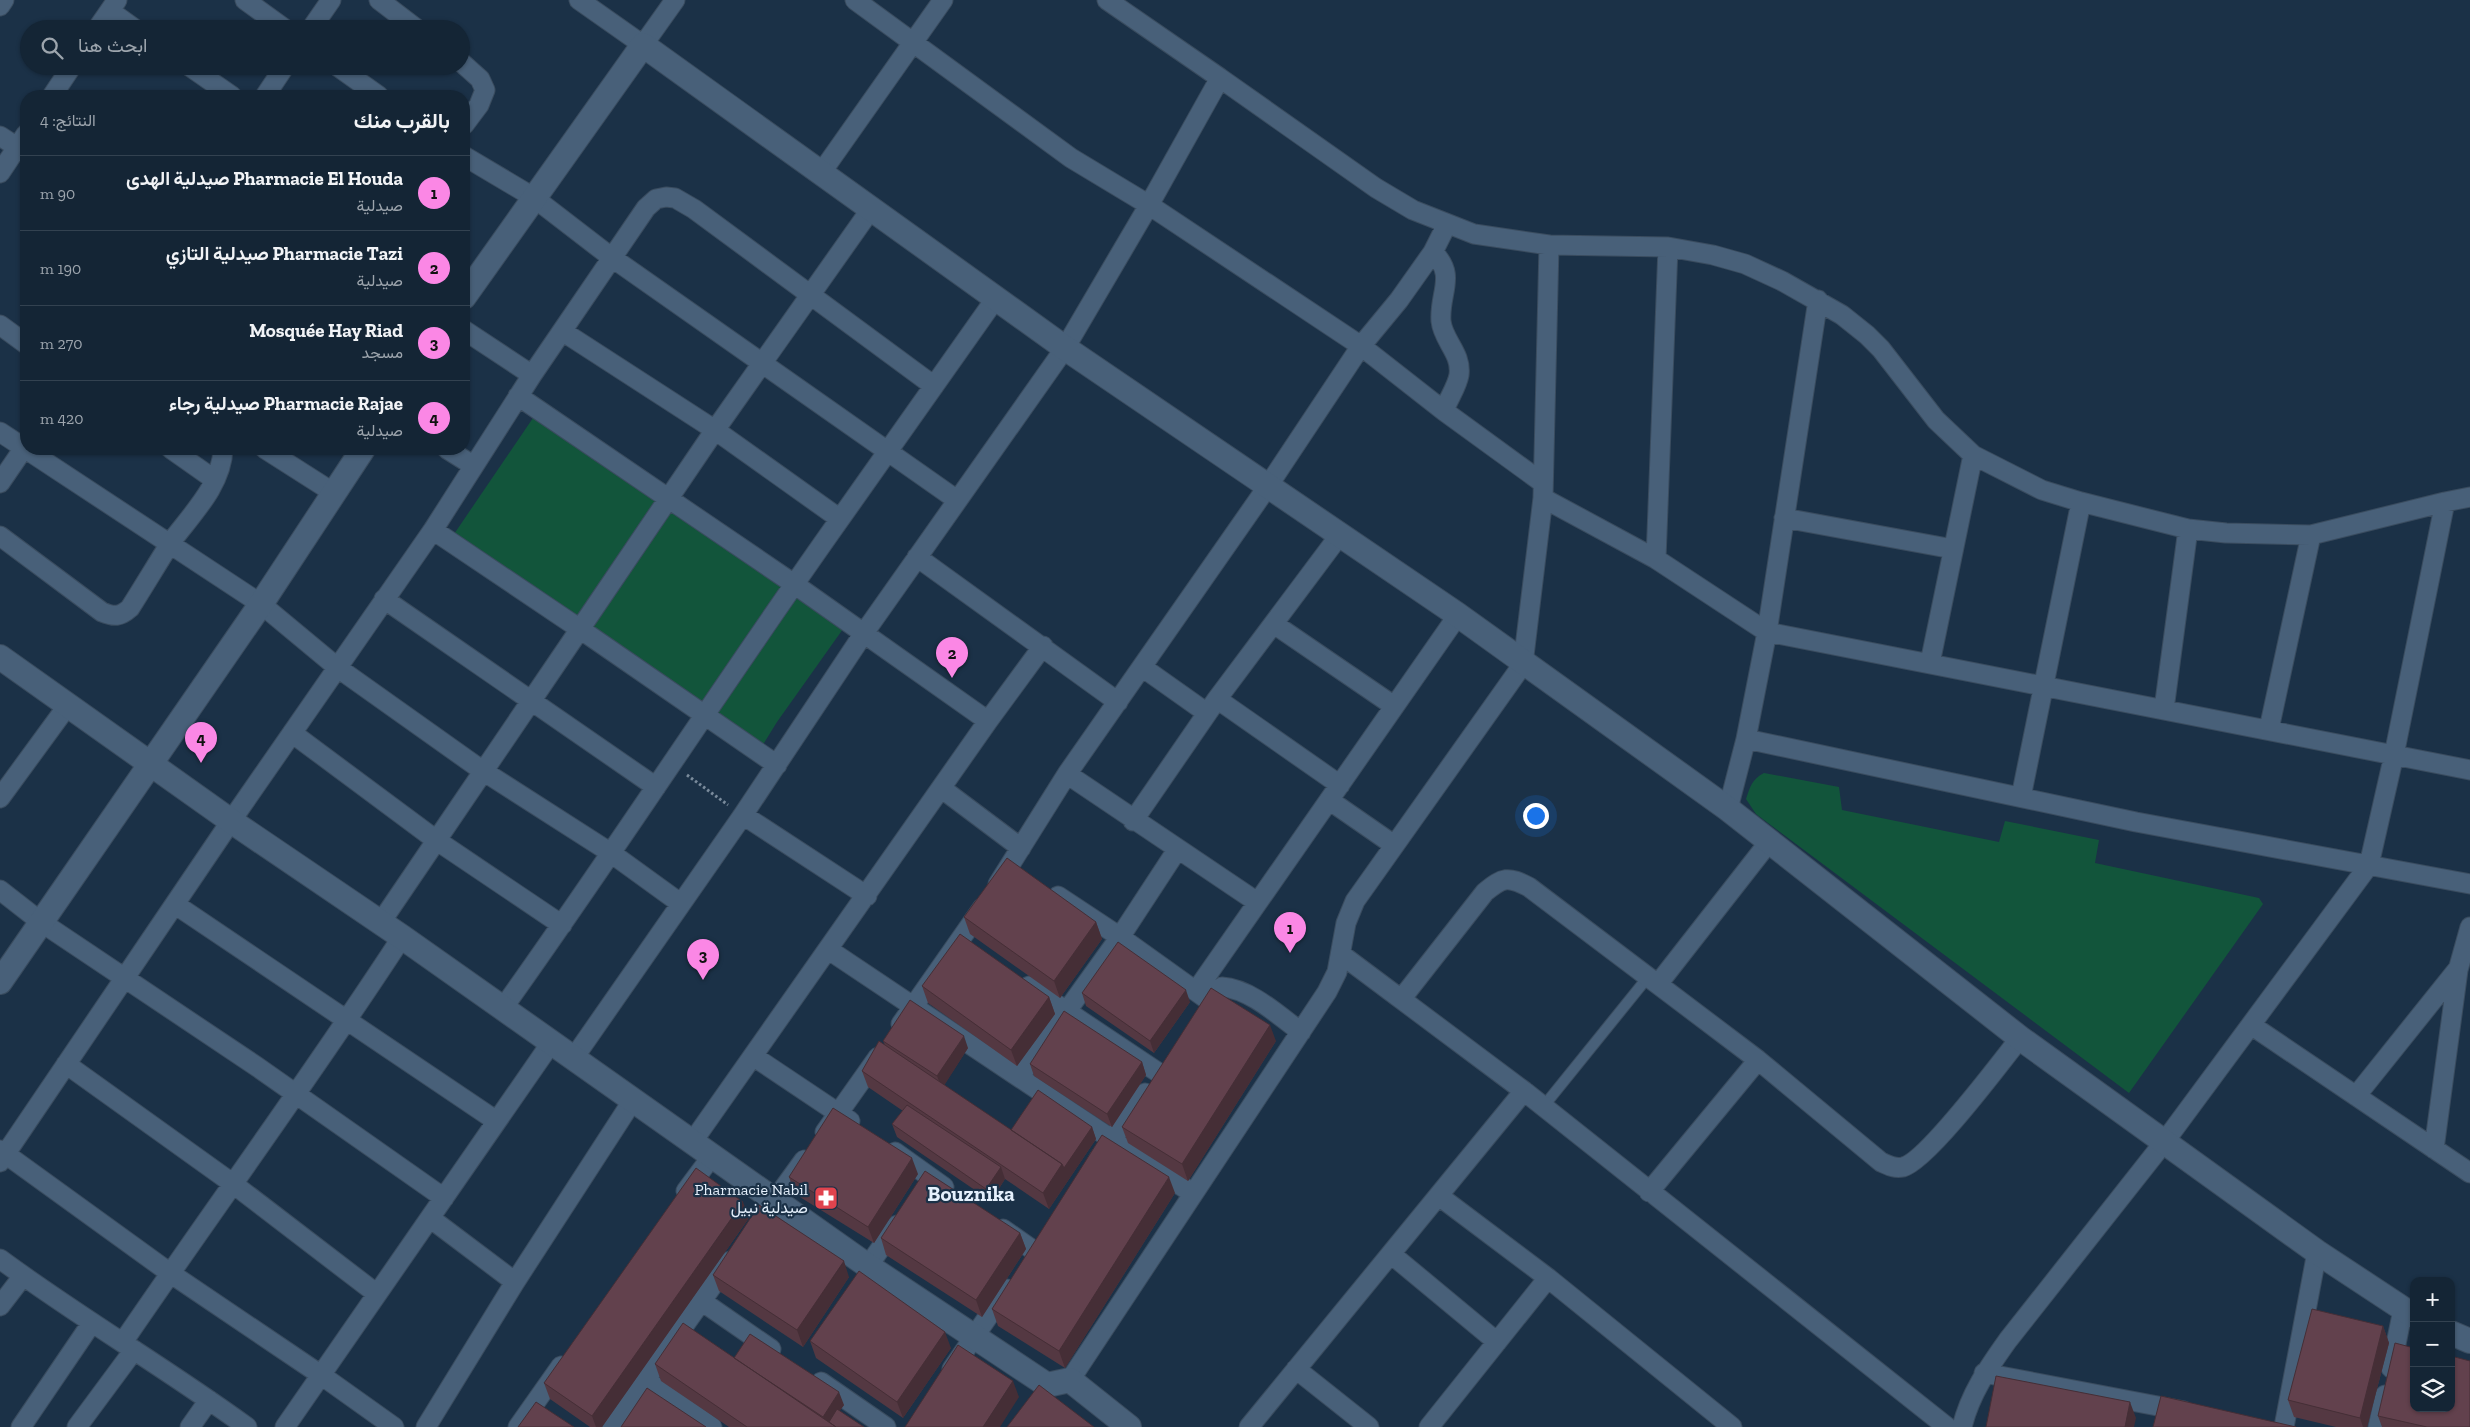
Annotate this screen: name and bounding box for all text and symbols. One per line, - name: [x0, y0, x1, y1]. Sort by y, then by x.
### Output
- search box: [20, 20, 470, 75]
- icon: search: [38, 34, 66, 62]
- text: ابحث هنا: [78, 34, 148, 57]
- text: بالقرب منك: [354, 108, 450, 133]
- text: النتائج: 4: [40, 111, 96, 130]
- text: Pharmacie El Houda صيدلية الهدى: [126, 167, 403, 190]
- text: 90 m: [40, 184, 75, 203]
- text: 1: [431, 184, 437, 203]
- text: صيدلية: [357, 196, 403, 215]
- text: Pharmacie Tazi صيدلية التازي: [166, 242, 403, 265]
- text: 190 m: [40, 259, 81, 278]
- text: 2: [430, 259, 438, 278]
- text: صيدلية: [357, 271, 403, 290]
- text: Mosquée Hay Riad: [249, 319, 403, 342]
- text: 270 m: [40, 334, 82, 353]
- text: 3: [430, 334, 438, 353]
- text: مسجد: [362, 343, 403, 362]
- text: Pharmacie Rajae صيدلية رجاء: [169, 392, 403, 415]
- text: 420 m: [40, 409, 84, 428]
- text: 4: [429, 409, 439, 428]
- text: صيدلية: [357, 421, 403, 440]
- pin: 2: [936, 637, 968, 678]
- pin: 4: [185, 722, 217, 763]
- your location: [1523, 803, 1549, 829]
- pin: 1: [1274, 912, 1306, 953]
- pin: 3: [687, 939, 719, 980]
- place label: Pharmacie Nabil صيدلية نبيل: [694, 1180, 808, 1218]
- district label: Bouznika: [927, 1181, 1015, 1206]
- pharmacy icon: Pharmacie Nabil صيدلية نبيل: [813, 1185, 839, 1211]
- map controls: [2410, 1277, 2455, 1412]
- button: +: [2410, 1277, 2455, 1322]
- button: −: [2410, 1322, 2455, 1367]
- button: layers: [2410, 1367, 2455, 1412]

